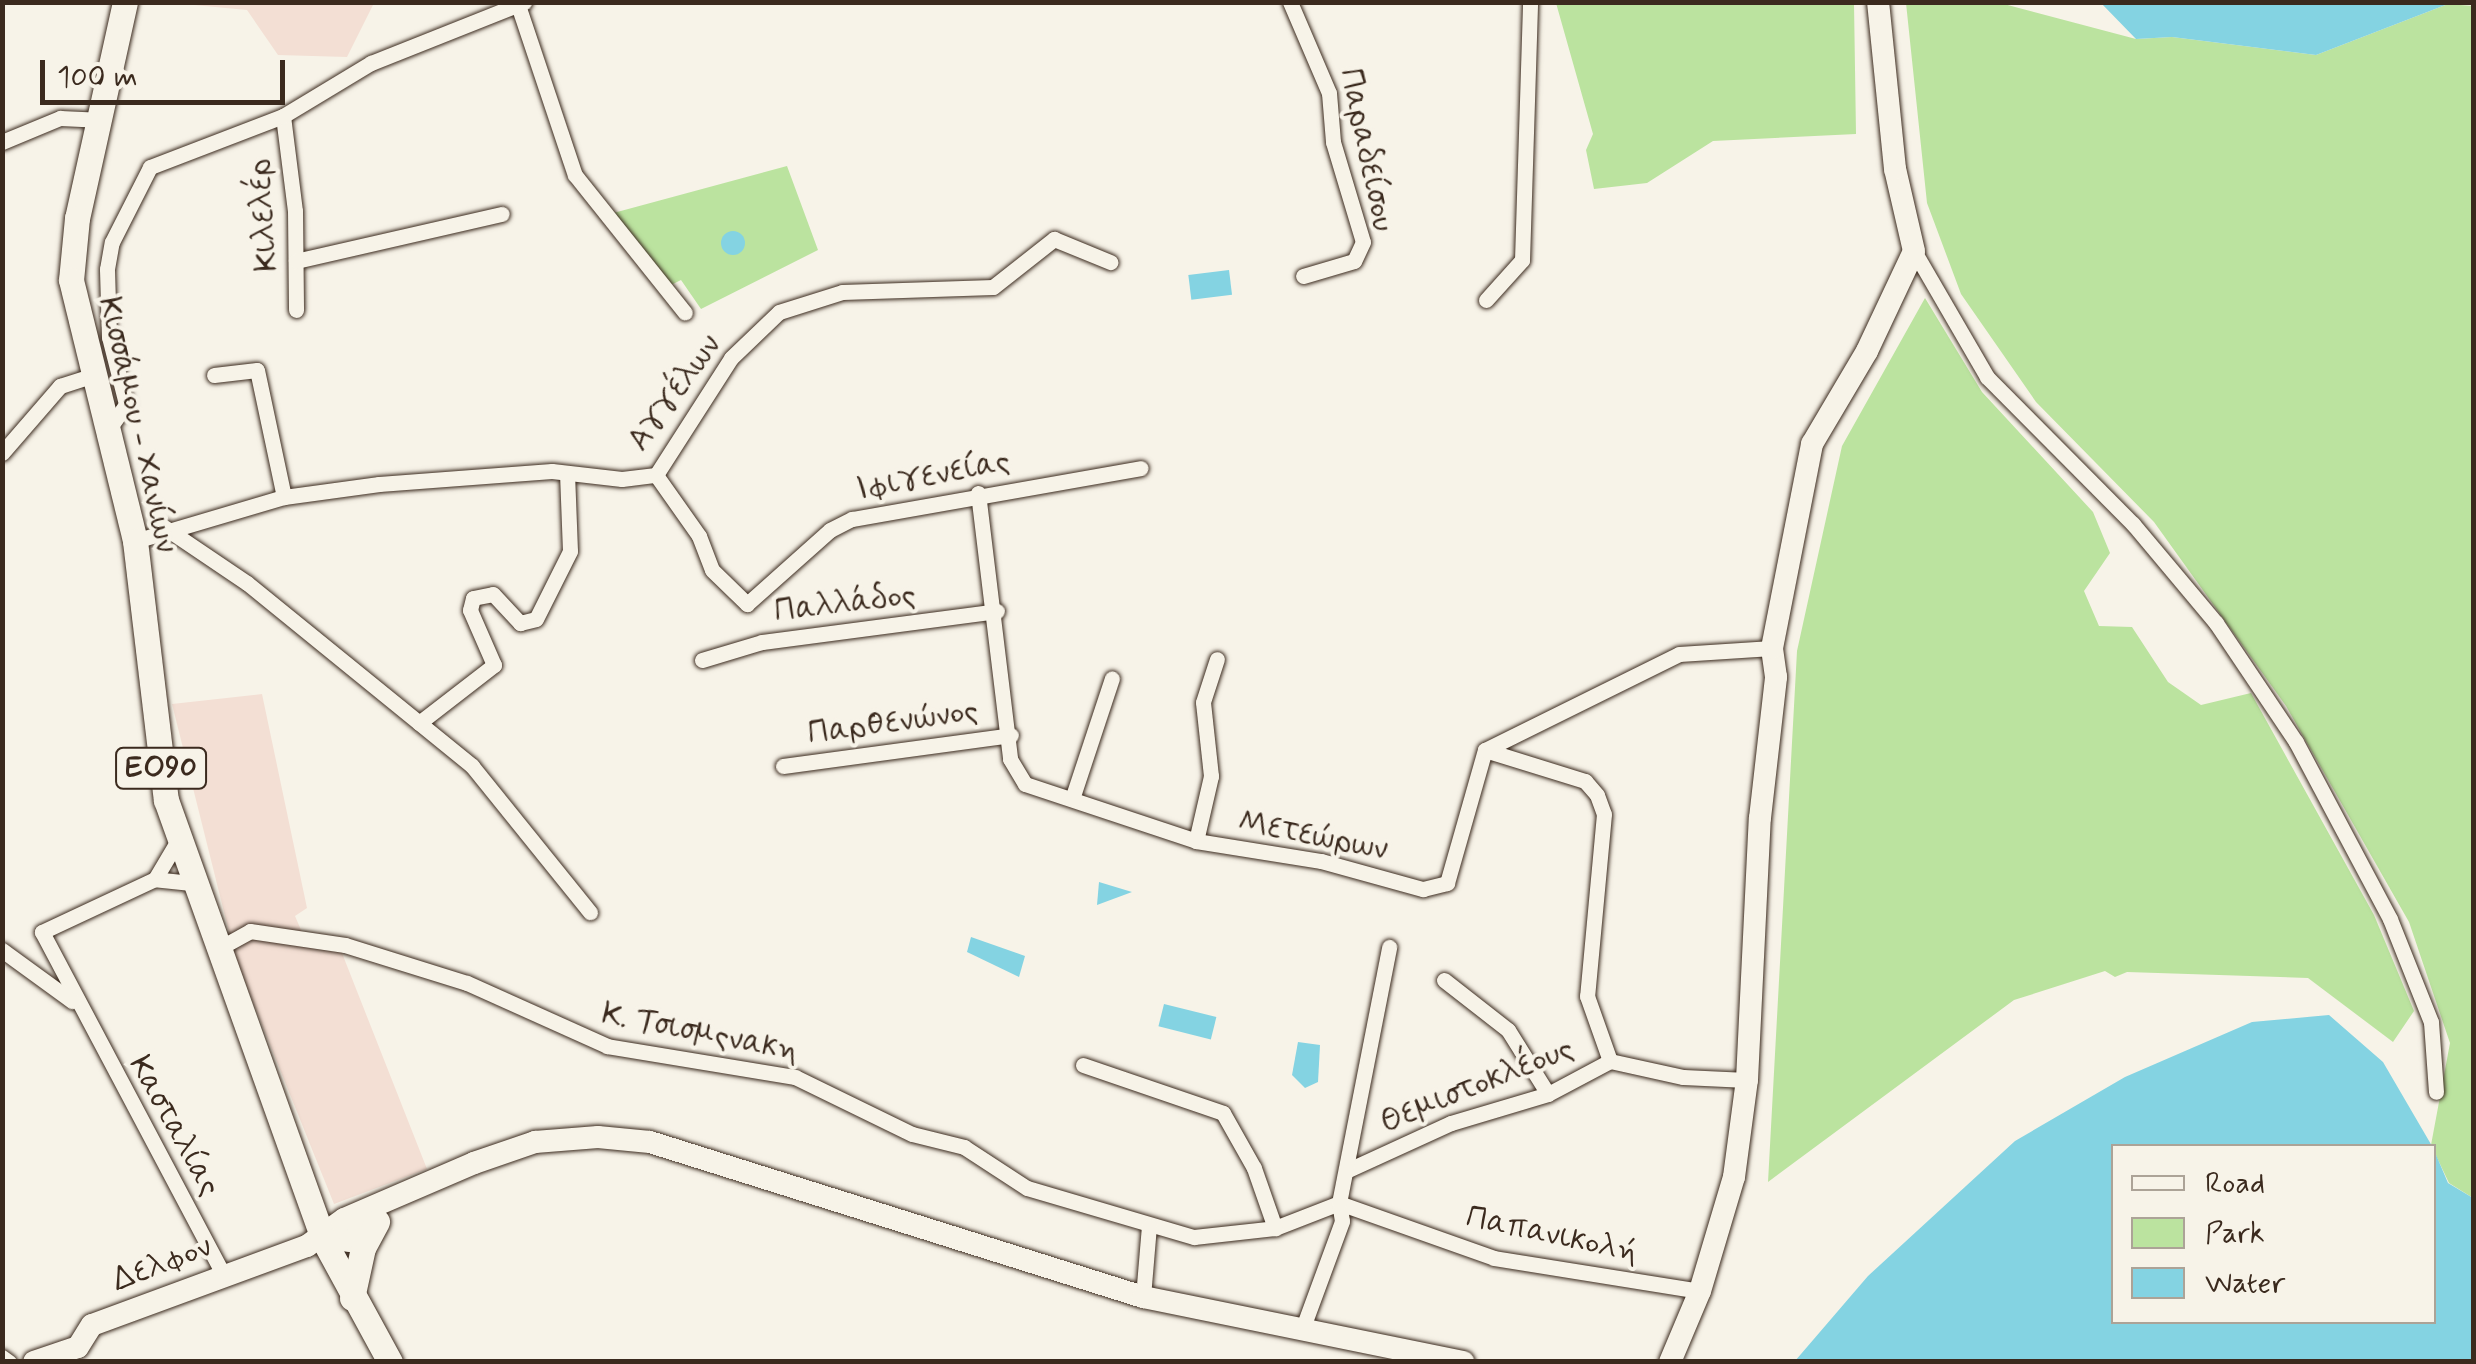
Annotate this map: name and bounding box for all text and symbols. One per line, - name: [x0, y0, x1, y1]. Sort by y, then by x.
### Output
- scale bar: [45, 40, 290, 102]
- text: 100 m: [57, 58, 138, 97]
- street label: Παραδείσου: [1330, 65, 1402, 235]
- street label: Κιλελέρ: [241, 157, 287, 273]
- street label: Κισσάμου - Χανίων: [89, 293, 185, 557]
- street label: Αγγέλων: [620, 327, 730, 459]
- street label: Ιφιγενείας: [853, 442, 1013, 510]
- street label: Παλλάδος: [772, 576, 918, 632]
- street label: Παρθενώνος: [805, 692, 981, 754]
- road number: ΕΟ90: [114, 743, 208, 793]
- street label: Μετεώρων: [1235, 803, 1391, 869]
- street label: Κ. Τσισμςνακη: [599, 995, 801, 1071]
- street label: Θεμιστοκλέους: [1375, 1030, 1579, 1142]
- street label: Κασταλίας: [120, 1049, 228, 1203]
- legend: [2111, 1144, 2436, 1324]
- text: Road: [2205, 1164, 2265, 1203]
- street label: Παπανικολή: [1463, 1198, 1641, 1272]
- text: Park: [2205, 1214, 2265, 1253]
- street label: Δελφον: [107, 1228, 217, 1300]
- text: Water: [2205, 1264, 2285, 1303]

